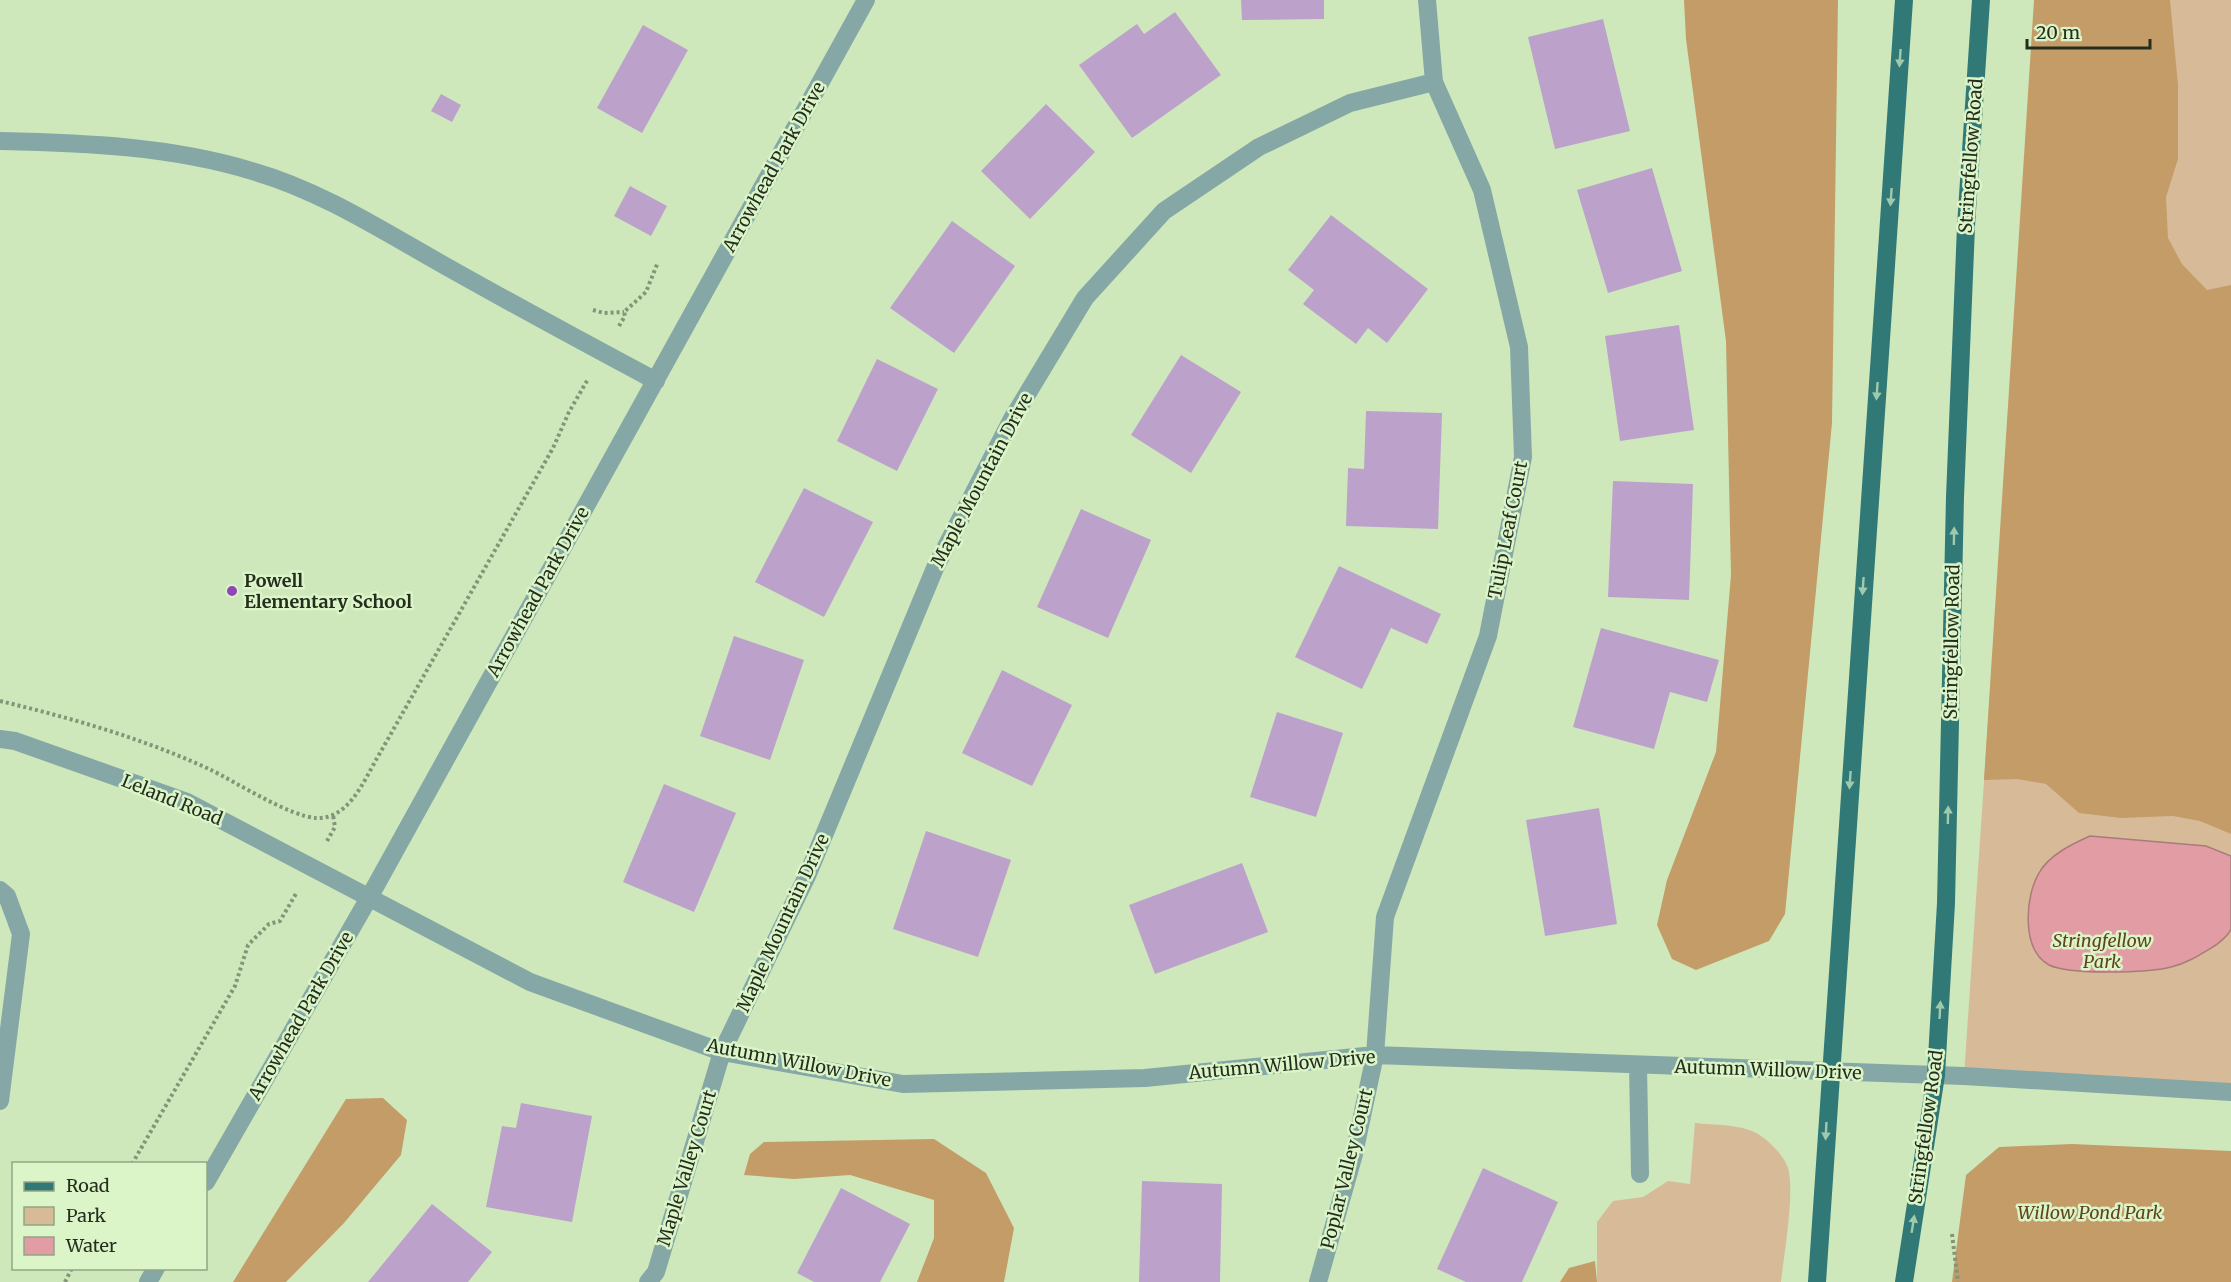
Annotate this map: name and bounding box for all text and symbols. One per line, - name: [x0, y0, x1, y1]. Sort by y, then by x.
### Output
- scale bar: [2027, 12, 2150, 50]
- text: 20 m: [2036, 21, 2080, 44]
- one-way arrow: [1896, 49, 1905, 68]
- street label: Arrowhead Park Drive: [717, 78, 830, 257]
- street label: Stringfellow Road: [1954, 78, 1987, 234]
- one-way arrow: [1886, 187, 1895, 206]
- one-way arrow: [1872, 382, 1882, 401]
- street label: Maple Mountain Drive: [926, 389, 1037, 571]
- street label: Tulip Leaf Court: [1483, 459, 1532, 601]
- street label: Arrowhead Park Drive: [481, 503, 594, 682]
- one-way arrow: [1949, 527, 1959, 546]
- street label: Stringfellow Road: [1939, 564, 1964, 720]
- place label: Powell Elementary School: [244, 569, 412, 613]
- one-way arrow: [1859, 576, 1868, 595]
- marker: Powell Elementary School: [225, 584, 239, 598]
- street label: Leland Road: [118, 769, 226, 830]
- one-way arrow: [1845, 771, 1855, 790]
- one-way arrow: [1943, 806, 1953, 825]
- street label: Maple Mountain Drive: [731, 830, 834, 1016]
- street label: Arrowhead Park Drive: [242, 927, 358, 1105]
- park label: Stringfellow Park: [2053, 929, 2152, 973]
- one-way arrow: [1935, 1001, 1944, 1020]
- street label: Autumn Willow Drive: [704, 1033, 893, 1092]
- street label: Autumn Willow Drive: [1187, 1045, 1376, 1084]
- street label: Stringfellow Road: [1903, 1048, 1948, 1205]
- street label: Autumn Willow Drive: [1673, 1055, 1862, 1084]
- street label: Poplar Valley Court: [1315, 1086, 1378, 1252]
- street label: Maple Valley Court: [652, 1087, 721, 1249]
- one-way arrow: [1821, 1122, 1831, 1141]
- legend: [12, 1162, 207, 1270]
- text: Road: [66, 1174, 110, 1197]
- park label: Willow Pond Park: [2018, 1201, 2163, 1224]
- text: Park: [66, 1204, 107, 1227]
- one-way arrow: [1908, 1215, 1917, 1234]
- text: Water: [65, 1234, 117, 1257]

